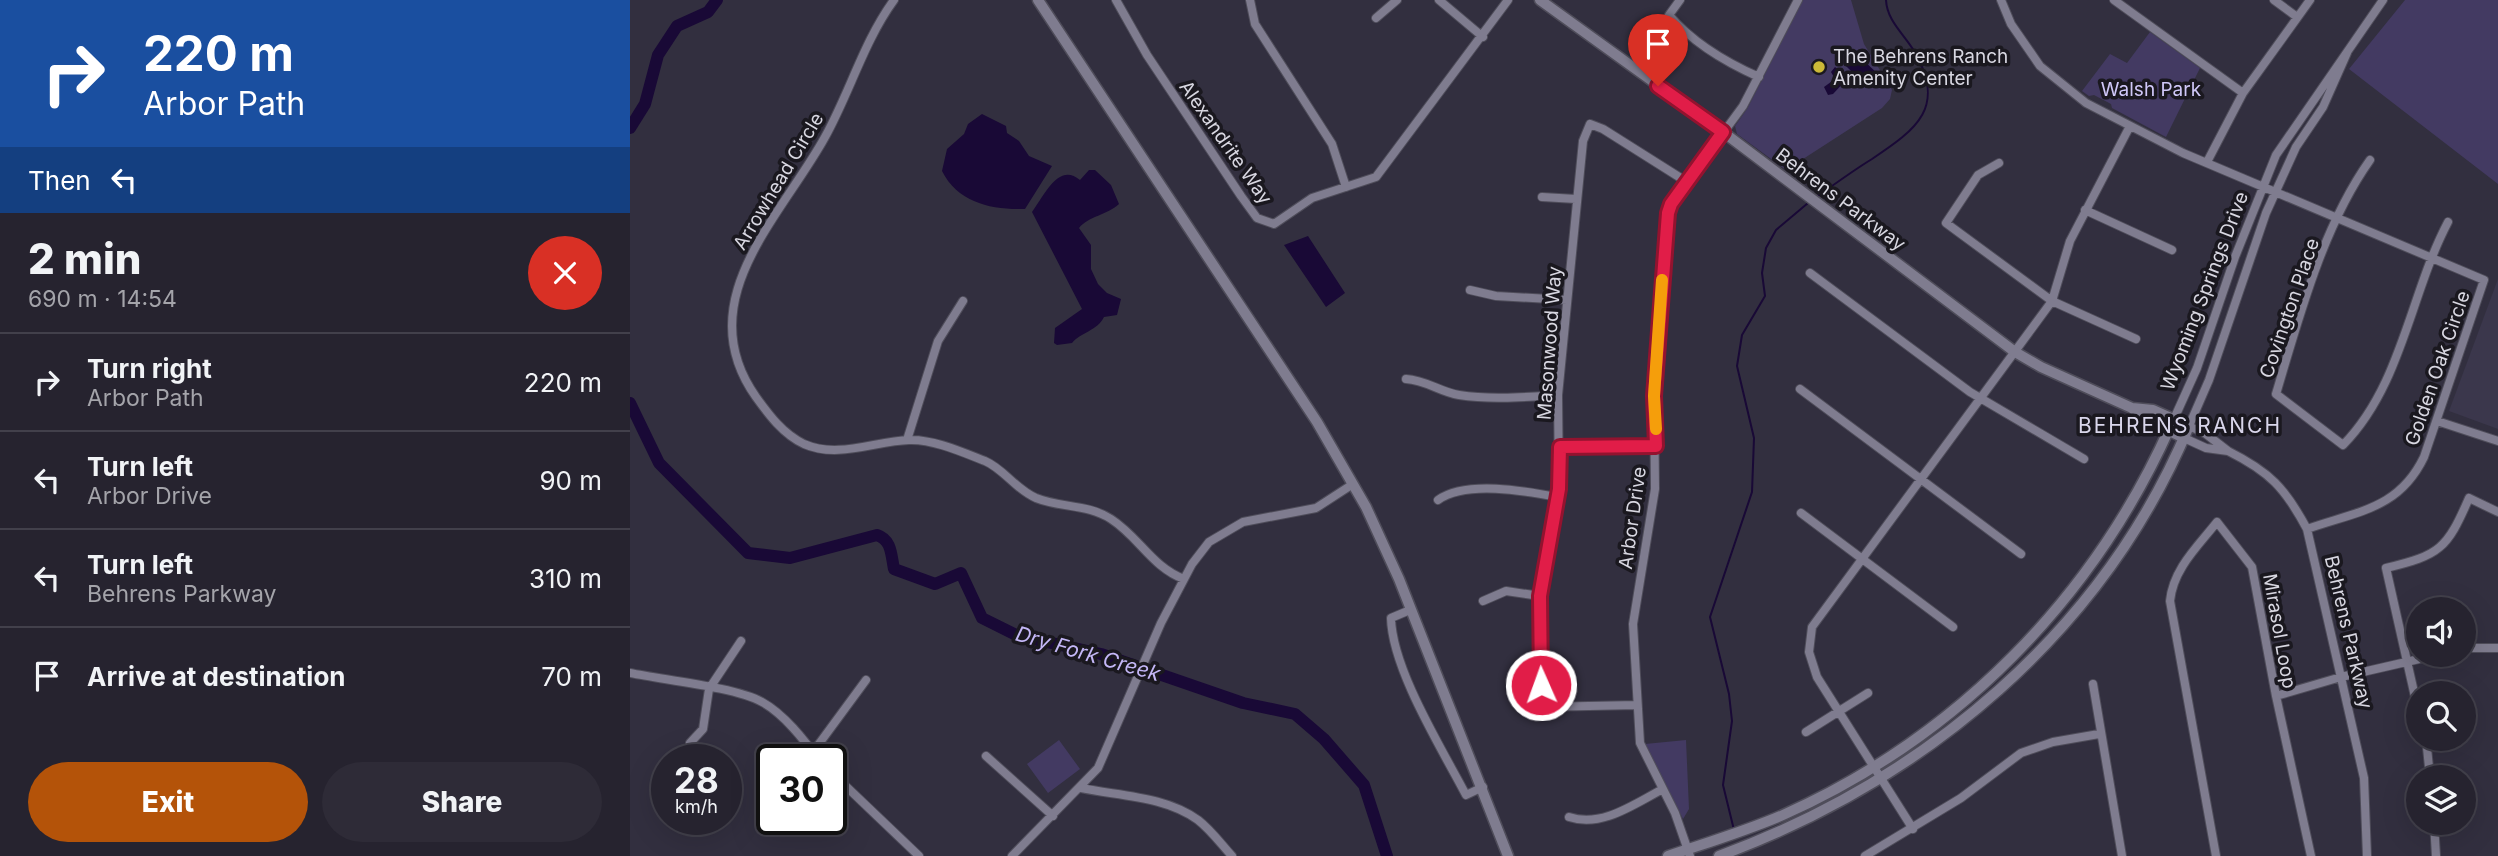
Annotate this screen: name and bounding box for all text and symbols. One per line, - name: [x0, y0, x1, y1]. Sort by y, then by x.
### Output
- pin: [1628, 14, 1688, 86]
- text: 220 m: [143, 24, 294, 83]
- icon: arrive: [1639, 25, 1677, 63]
- icon: right: [28, 28, 119, 119]
- place label: The Behrens Ranch Amenity Center: [1833, 45, 2008, 90]
- marker: The Behrens Ranch Amenity Center: [1811, 59, 1827, 75]
- street label: Alexandrite Way: [1174, 76, 1277, 209]
- park label: Walsh Park: [2101, 78, 2202, 101]
- text: Arbor Path: [143, 84, 305, 123]
- street label: Arrowhead Circle: [728, 108, 828, 254]
- street label: Behrens Parkway: [1771, 143, 1910, 256]
- icon: left: [105, 161, 143, 199]
- text: Then: [28, 165, 91, 196]
- street label: Wyoming Springs Drive: [2156, 188, 2253, 394]
- text: 2 min: [28, 233, 142, 284]
- street label: Covington Place: [2255, 235, 2324, 381]
- button: close: [528, 236, 602, 310]
- street label: Masonwood Way: [1533, 265, 1566, 421]
- text: 690 m · 14:54: [28, 285, 177, 313]
- street label: Golden Oak Circle: [2400, 288, 2475, 449]
- text: Turn right: [87, 353, 212, 384]
- icon: right: [28, 363, 66, 401]
- text: 220 m: [524, 367, 602, 398]
- text: Arbor Path: [87, 384, 204, 412]
- district label: BEHRENS RANCH: [2078, 413, 2282, 438]
- text: Turn left: [87, 451, 193, 482]
- icon: left: [28, 461, 66, 499]
- text: 90 m: [539, 465, 602, 496]
- street label: Arbor Drive: [1614, 465, 1651, 571]
- text: Arbor Drive: [87, 482, 212, 510]
- text: Turn left: [87, 549, 193, 580]
- street label: Behrens Parkway: [2320, 553, 2377, 711]
- icon: left: [28, 559, 66, 597]
- text: 310 m: [529, 563, 602, 594]
- street label: Mirasol Loop: [2258, 572, 2301, 690]
- text: Behrens Parkway: [87, 580, 277, 608]
- map controls: [2406, 597, 2476, 835]
- button: sound: [2406, 597, 2476, 667]
- water label: Dry Fork Creek: [1013, 621, 1164, 686]
- position arrow: [1504, 648, 1578, 722]
- icon: arrive: [28, 657, 66, 695]
- text: Arrive at destination: [87, 661, 346, 692]
- text: 70 m: [541, 661, 602, 692]
- button: search: [2406, 681, 2476, 751]
- speed limit sign: 30: [756, 744, 847, 835]
- text: 28: [674, 759, 719, 801]
- button: Exit: [28, 762, 308, 842]
- button: Share: [322, 762, 602, 842]
- button: layers: [2406, 765, 2476, 835]
- text: km/h: [675, 796, 718, 817]

